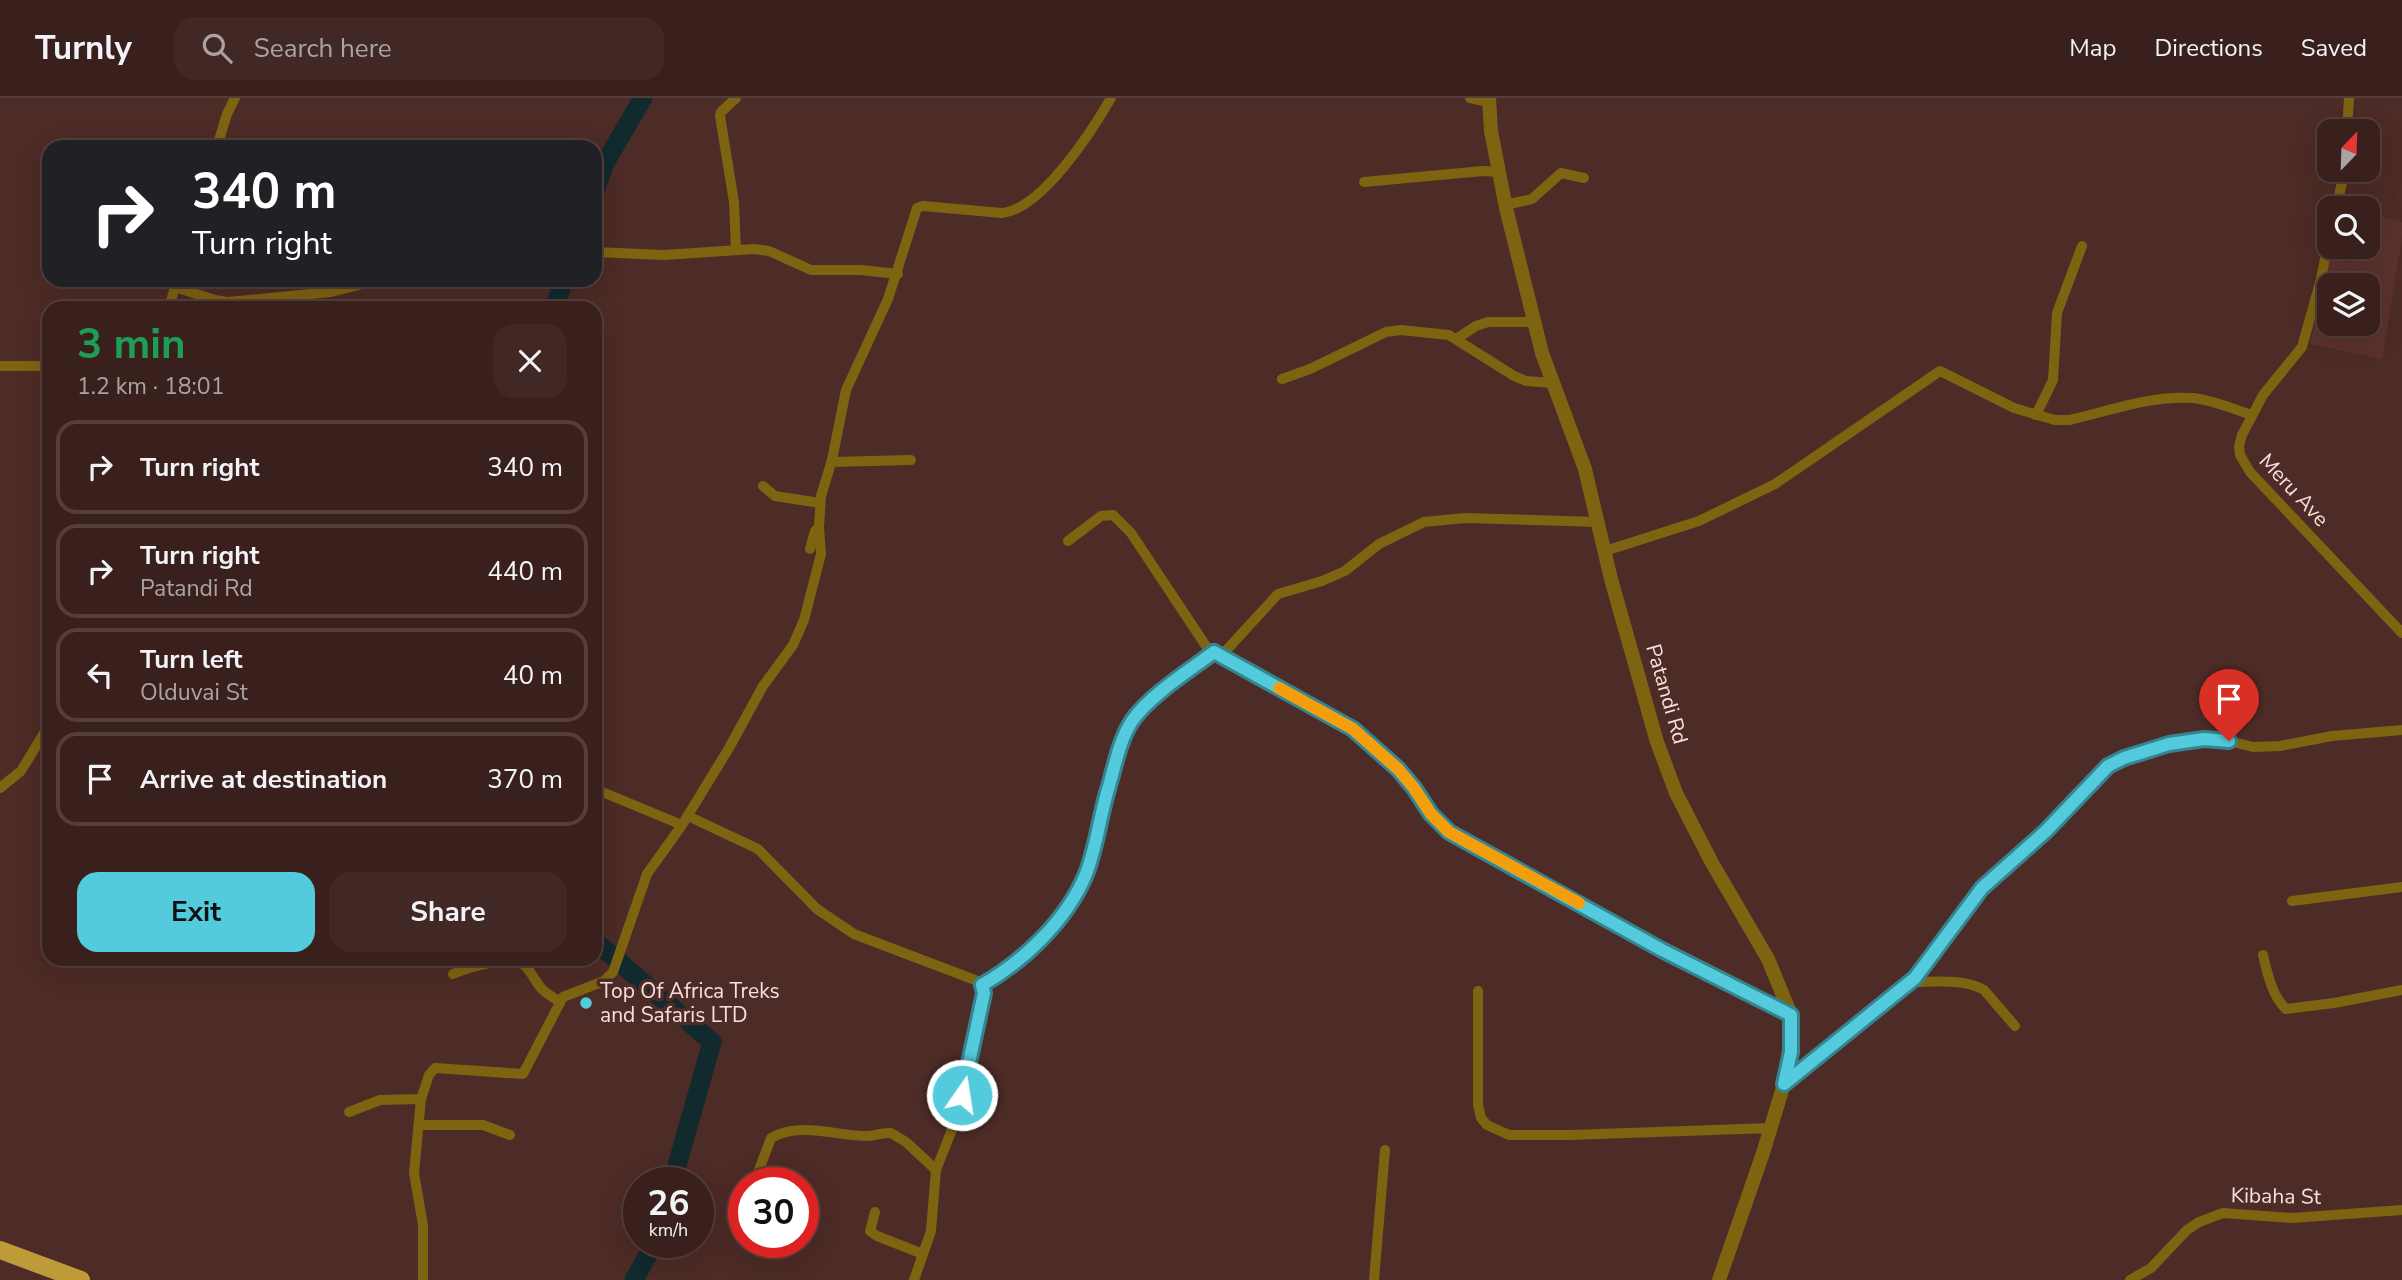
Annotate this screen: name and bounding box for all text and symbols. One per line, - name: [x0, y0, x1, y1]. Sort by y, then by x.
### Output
- search box: [174, 17, 664, 80]
- text: Turnly: [35, 26, 132, 71]
- icon: search: [198, 29, 236, 67]
- text: Search here: [254, 31, 392, 66]
- text: Map: [2069, 32, 2116, 64]
- text: Directions: [2154, 32, 2263, 64]
- text: Saved: [2301, 32, 2367, 64]
- north arrow: [2317, 119, 2380, 182]
- map controls: [2317, 119, 2380, 336]
- text: 340 m: [192, 158, 336, 225]
- icon: right: [77, 168, 168, 259]
- button: search: [2317, 196, 2380, 259]
- text: Turn right: [192, 222, 332, 265]
- button: layers: [2317, 273, 2380, 336]
- text: 3 min: [77, 316, 186, 373]
- button: close: [493, 324, 567, 398]
- text: 1.2 km · 18:01: [77, 371, 224, 402]
- street label: Meru Ave: [2253, 447, 2335, 533]
- icon: right: [81, 448, 119, 486]
- text: Turn right: [140, 450, 259, 485]
- text: 340 m: [487, 450, 563, 485]
- text: Turn right: [140, 538, 259, 573]
- icon: right: [81, 552, 119, 590]
- text: 440 m: [487, 554, 563, 589]
- text: Patandi Rd: [140, 573, 253, 604]
- street label: Patandi Rd: [1639, 641, 1695, 747]
- text: Turn left: [140, 642, 243, 677]
- icon: left: [81, 656, 119, 694]
- text: 40 m: [503, 658, 563, 693]
- pin: [2199, 669, 2259, 741]
- text: Olduvai St: [140, 677, 248, 708]
- icon: arrive: [2210, 680, 2248, 718]
- icon: arrive: [81, 760, 119, 798]
- text: Arrive at destination: [140, 762, 387, 797]
- text: 370 m: [487, 762, 563, 797]
- button: Exit: [77, 872, 315, 952]
- button: Share: [329, 872, 567, 952]
- place label: Top Of Africa Treks and Safaris LTD: [600, 977, 780, 1029]
- marker: Top Of Africa Treks and Safaris LTD: [578, 995, 594, 1011]
- position arrow: [925, 1058, 999, 1132]
- speed limit sign: 30: [728, 1167, 819, 1258]
- text: 26: [647, 1180, 690, 1227]
- street label: Kibaha St: [2231, 1181, 2322, 1211]
- text: km/h: [649, 1218, 688, 1242]

